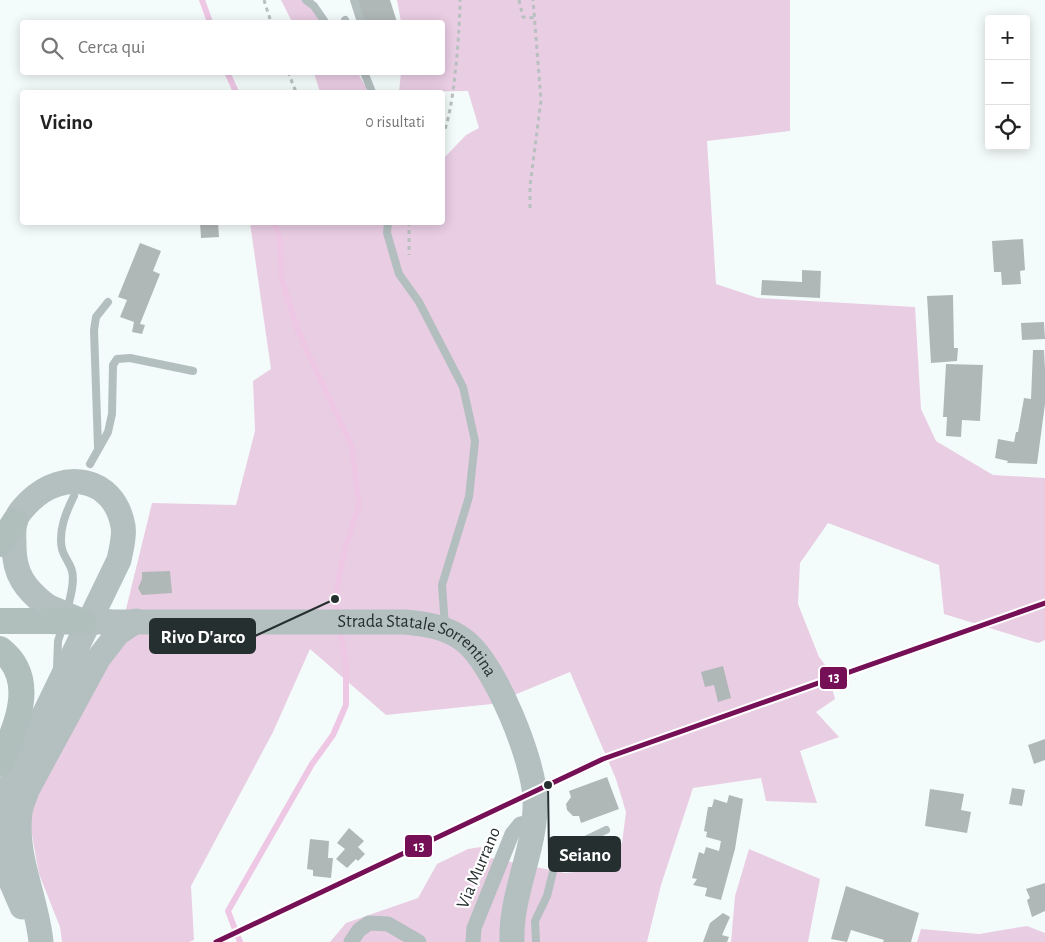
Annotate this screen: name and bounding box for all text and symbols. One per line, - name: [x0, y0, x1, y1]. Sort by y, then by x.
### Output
- map controls: [985, 15, 1030, 150]
- button: +: [985, 15, 1030, 60]
- search box: [20, 20, 445, 75]
- icon: search: [38, 34, 66, 62]
- text: Cerca qui: [78, 38, 145, 57]
- button: −: [985, 60, 1030, 105]
- button: locate: [985, 105, 1030, 150]
- text: Vicino: [40, 112, 93, 133]
- text: 0 risultati: [365, 114, 425, 130]
- street label: Strada Statale Sorrentina: [337, 613, 499, 680]
- callout: Rivo D'arco: [150, 619, 255, 653]
- text: Rivo D'arco: [161, 628, 245, 647]
- line badge: 13: [819, 666, 848, 690]
- text: 13: [828, 671, 840, 685]
- street label: Via Murrano: [454, 825, 504, 911]
- line badge: 13: [404, 834, 433, 858]
- callout: Seiano: [549, 837, 620, 871]
- text: 13: [413, 840, 425, 854]
- text: Seiano: [559, 846, 611, 865]

